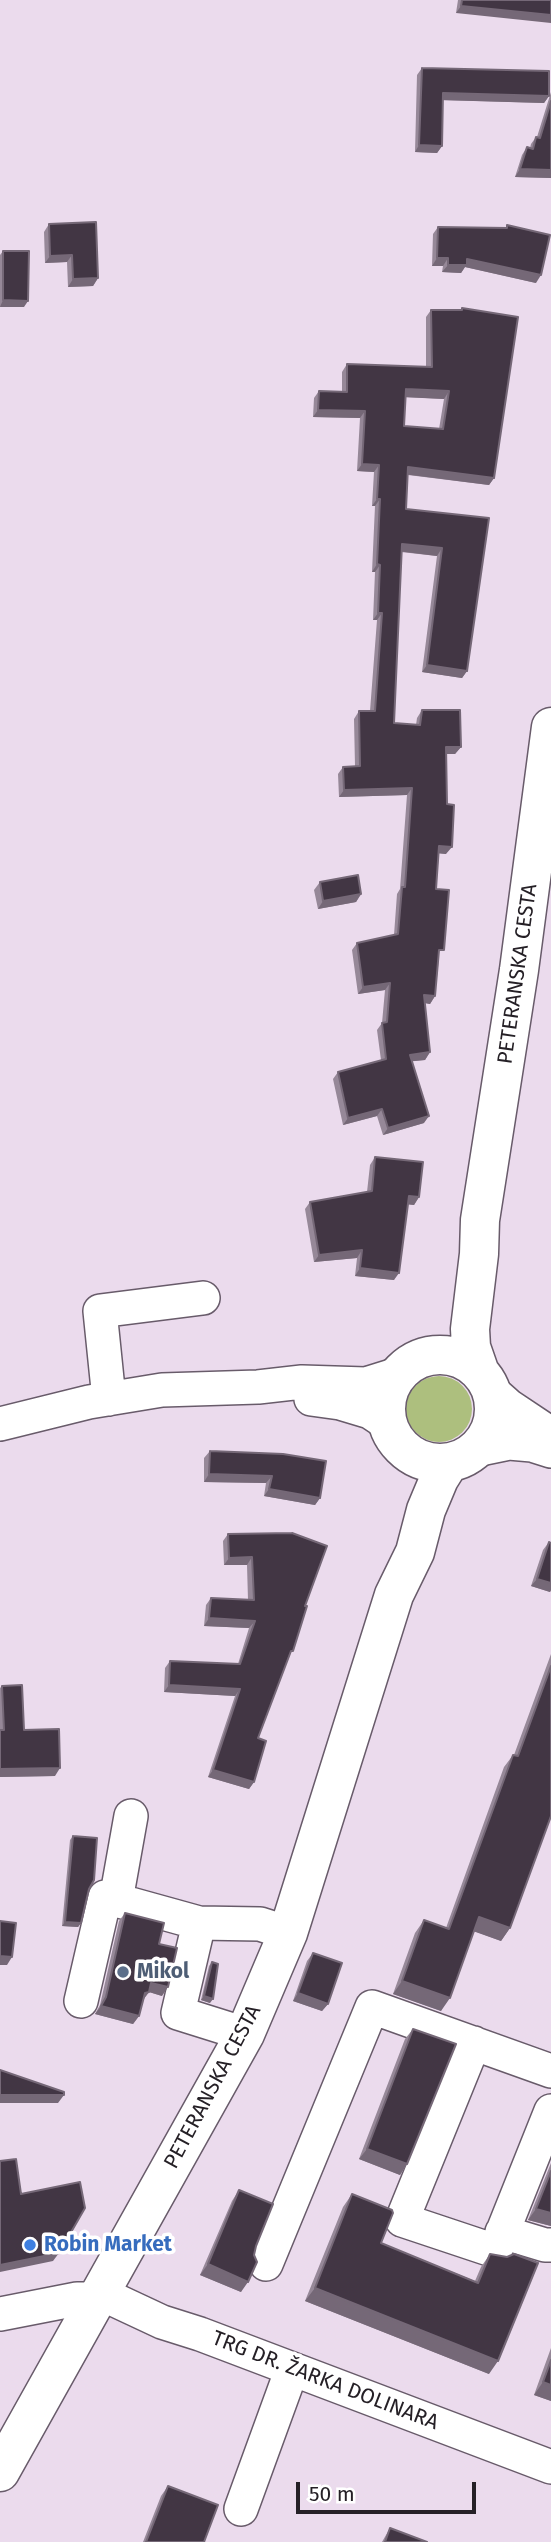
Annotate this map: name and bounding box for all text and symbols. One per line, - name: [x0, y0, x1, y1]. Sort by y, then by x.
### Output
- street label: PETERANSKA CESTA: [493, 882, 543, 1066]
- place label: Mikol: [137, 1959, 189, 1985]
- marker: Mikol: [115, 1964, 131, 1980]
- street label: PETERANSKA CESTA: [159, 2001, 267, 2173]
- place label: Robin Market: [44, 2232, 172, 2258]
- marker: Robin Market: [22, 2237, 38, 2253]
- street label: TRG DR. ŽARKA DOLINARA: [208, 2326, 442, 2436]
- scale bar: [299, 2468, 479, 2512]
- text: 50 m: [309, 2481, 355, 2507]

